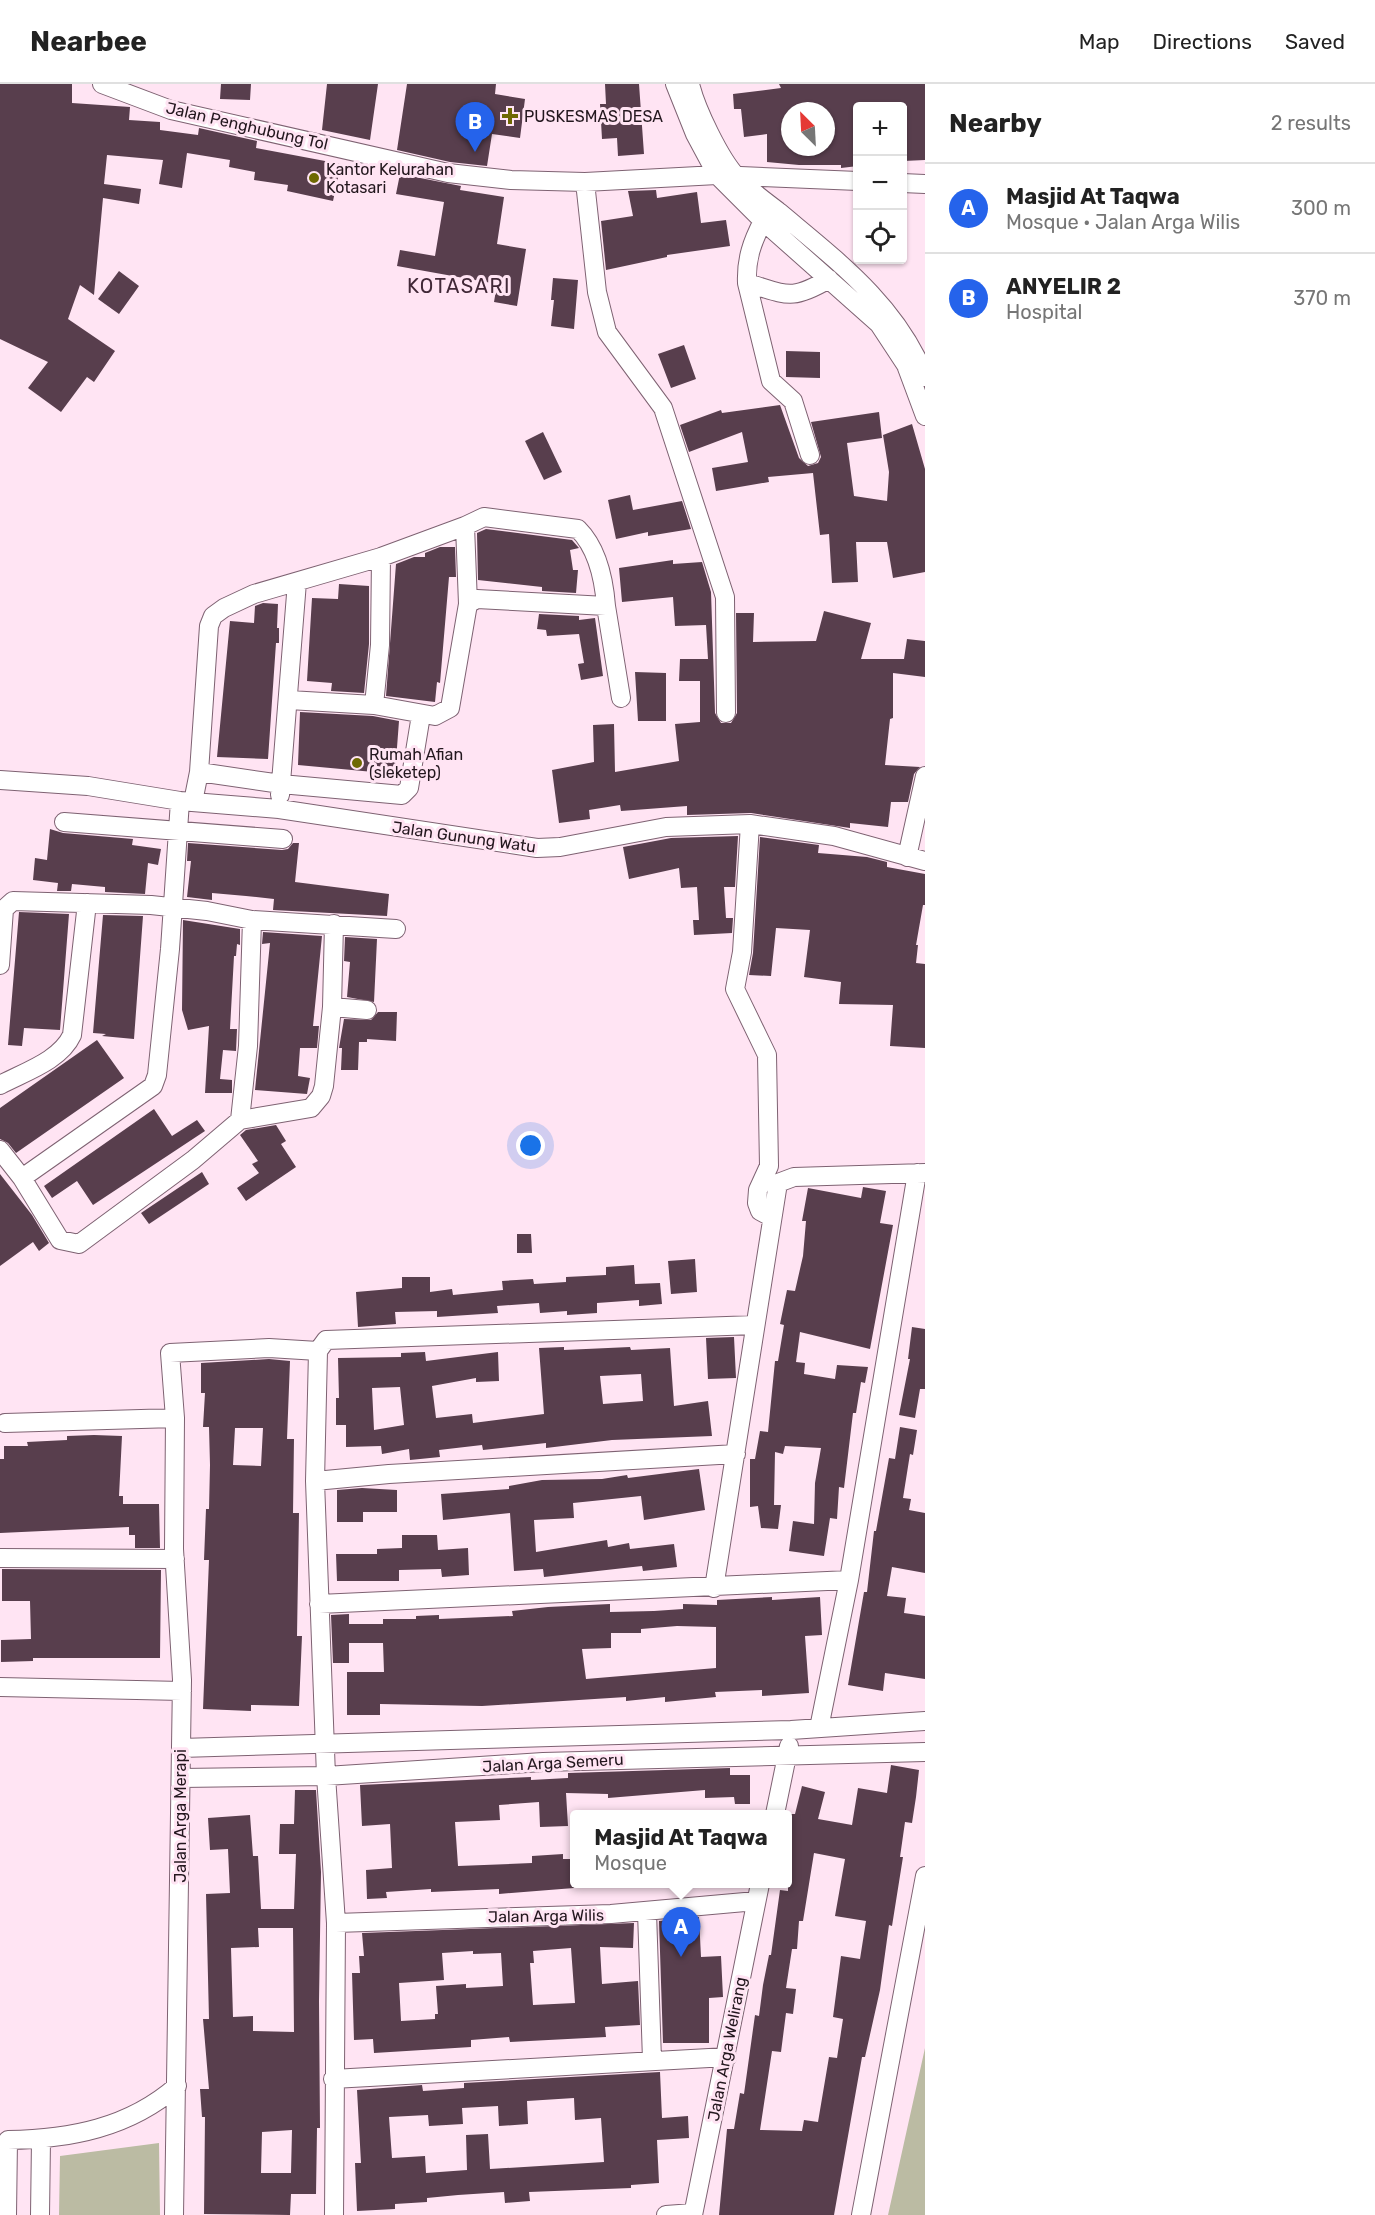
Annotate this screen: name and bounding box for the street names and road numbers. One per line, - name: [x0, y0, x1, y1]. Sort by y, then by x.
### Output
- street label: Jalan Penghubung Tol: [164, 98, 330, 154]
- street label: Jalan Gunung Watu: [391, 817, 537, 857]
- street label: Jalan Arga Merapi: [171, 1749, 190, 1883]
- street label: Jalan Arga Semeru: [482, 1750, 624, 1776]
- street label: Jalan Arga Wilis: [488, 1905, 604, 1927]
- street label: Jalan Arga Welirang: [704, 1975, 750, 2123]

